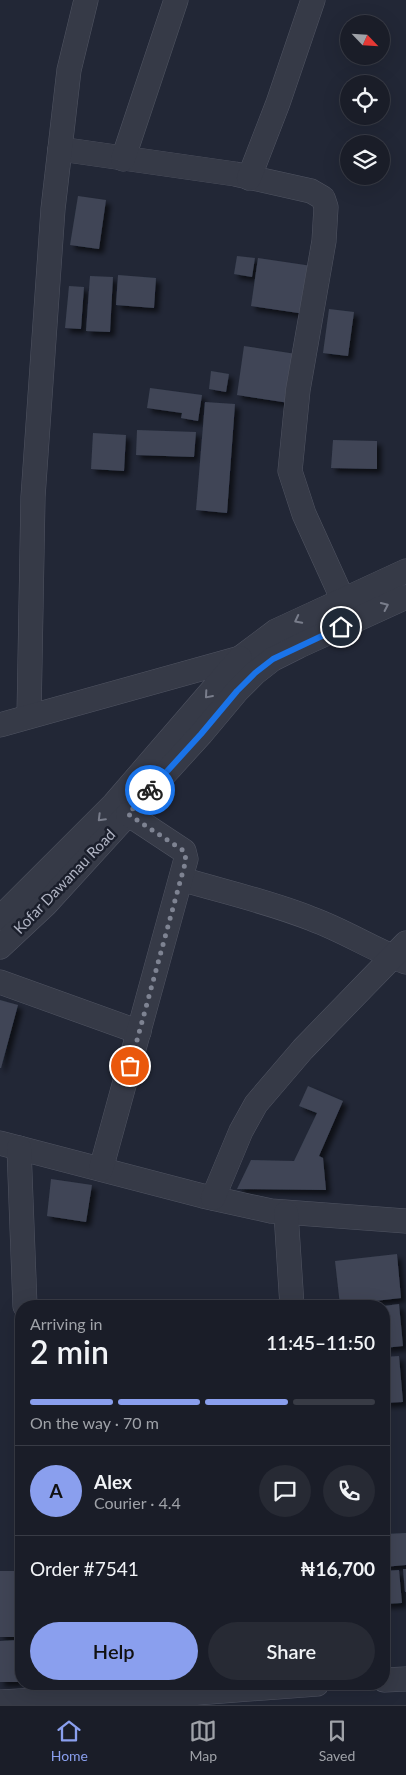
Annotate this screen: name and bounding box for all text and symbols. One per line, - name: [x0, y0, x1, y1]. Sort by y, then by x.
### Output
- north arrow: [340, 15, 390, 65]
- map controls: [340, 15, 390, 185]
- button: locate: [340, 75, 390, 125]
- button: layers: [340, 135, 390, 185]
- one-way arrow: [380, 602, 389, 613]
- pin: [320, 606, 362, 648]
- icon: home: [327, 613, 355, 641]
- one-way arrow: [294, 614, 303, 624]
- one-way arrow: [204, 690, 213, 699]
- courier: [125, 765, 175, 815]
- icon: bike: [136, 776, 164, 804]
- one-way arrow: [98, 812, 107, 821]
- street label: Kofar Dawanau Road: [9, 825, 119, 937]
- pin: [109, 1045, 151, 1087]
- icon: bag: [116, 1052, 144, 1080]
- text: Arriving in: [30, 1314, 103, 1333]
- text: 11:45–11:50: [266, 1331, 375, 1354]
- text: 2 min: [30, 1332, 109, 1371]
- text: On the way · 70 m: [30, 1413, 159, 1432]
- button: chat: [259, 1465, 311, 1517]
- button: phone: [323, 1465, 375, 1517]
- text: Alex: [94, 1470, 132, 1493]
- text: A: [49, 1479, 63, 1502]
- text: Courier · 4.4: [94, 1493, 181, 1512]
- text: Order #7541: [30, 1557, 139, 1580]
- text: ₦16,700: [300, 1557, 375, 1580]
- button: Help: [30, 1622, 198, 1680]
- button: Share: [208, 1622, 375, 1680]
- tab: Home: [51, 1717, 88, 1764]
- tab: Map: [189, 1717, 217, 1764]
- tab: Saved: [319, 1717, 355, 1764]

